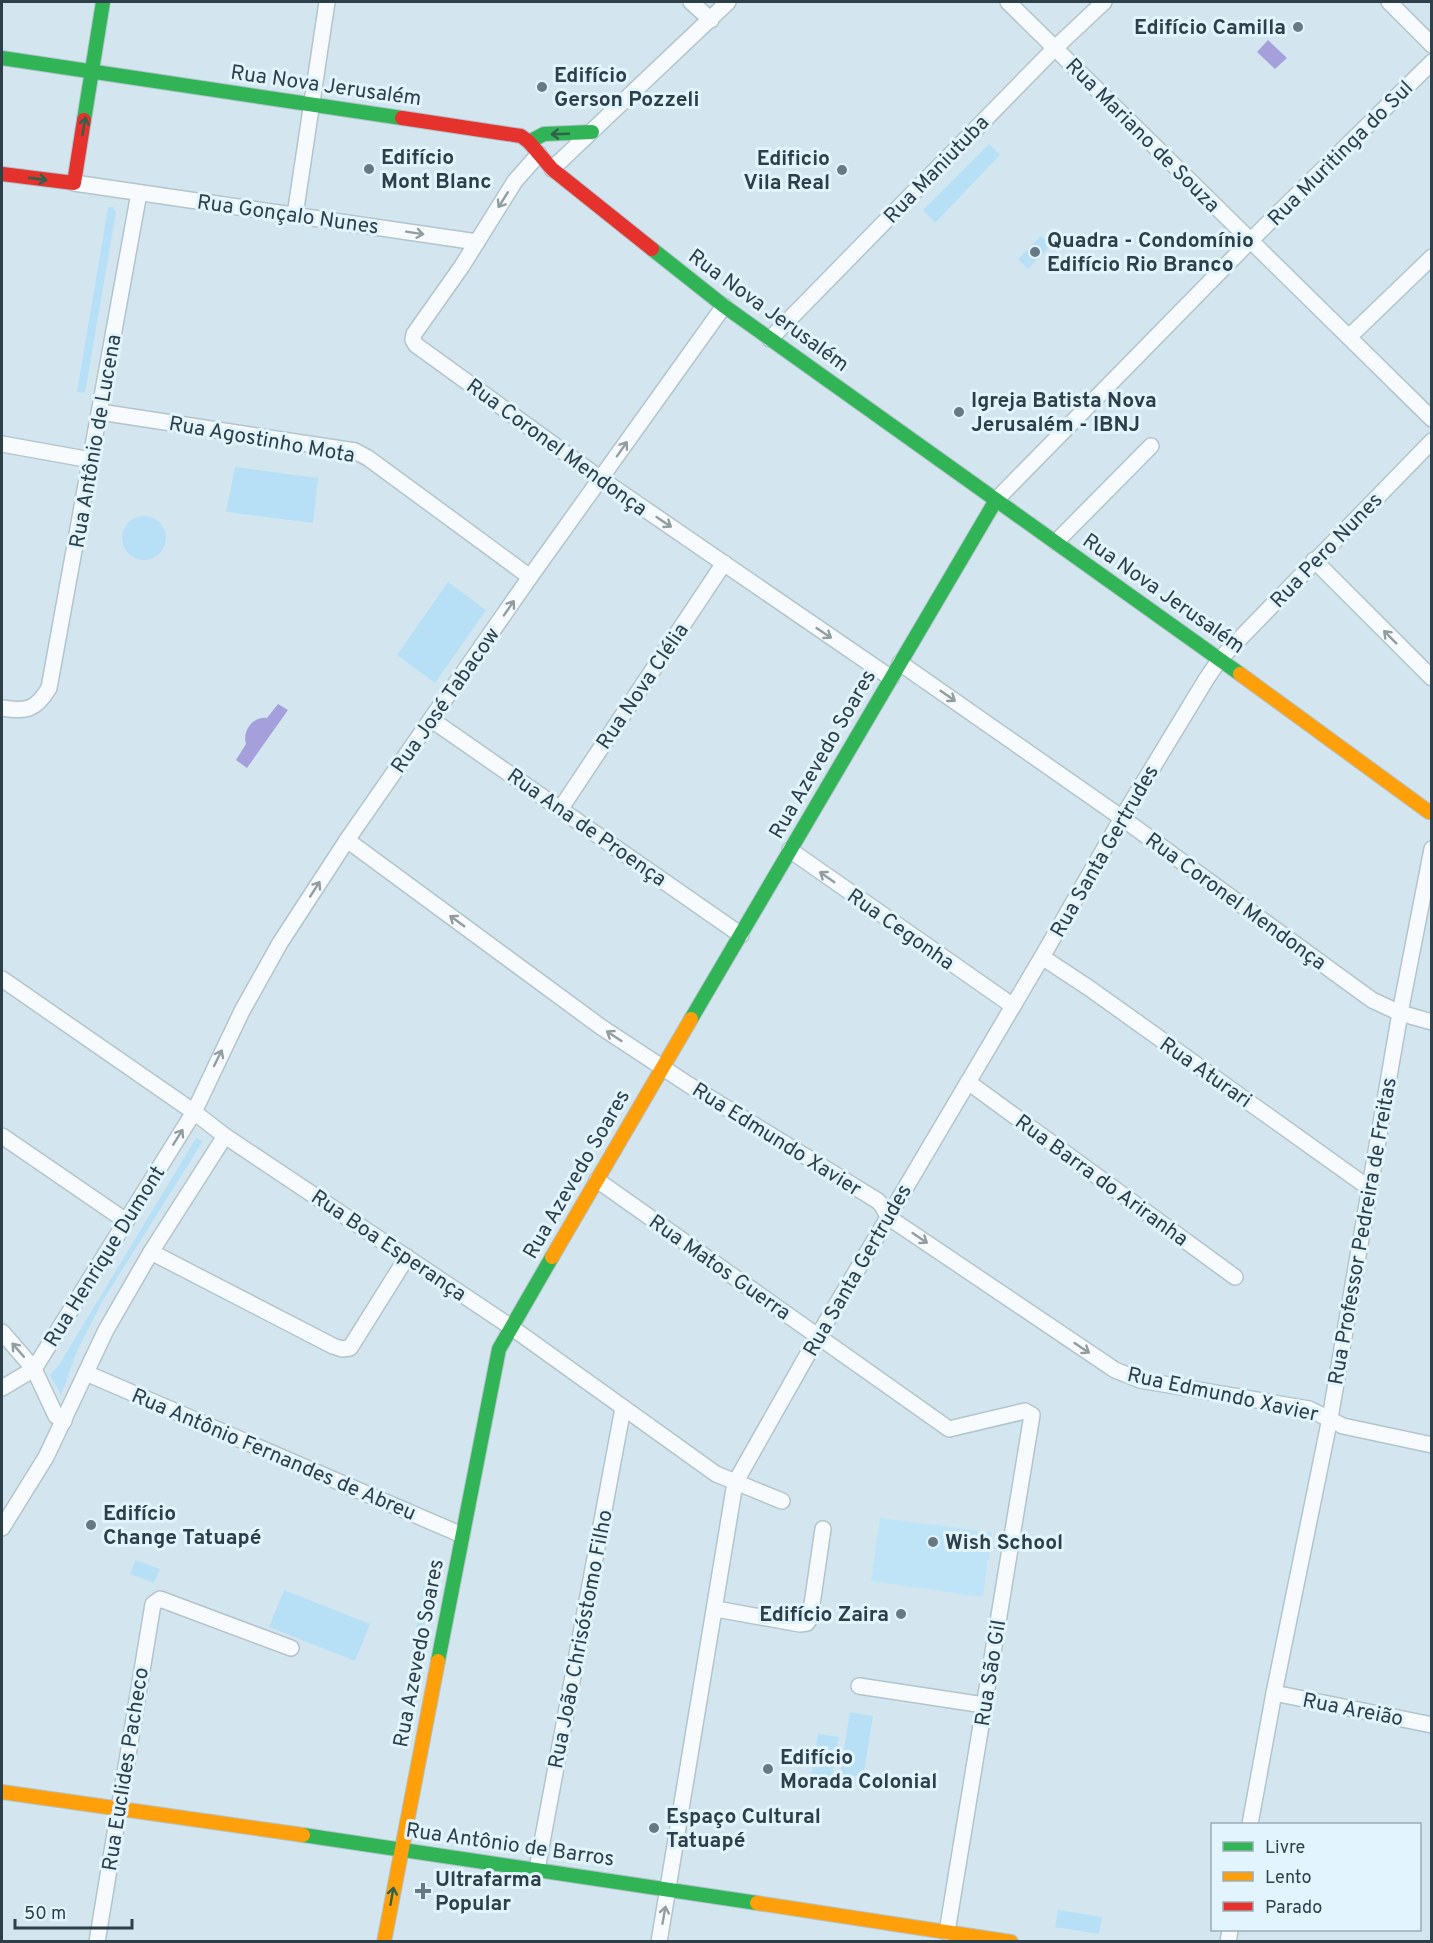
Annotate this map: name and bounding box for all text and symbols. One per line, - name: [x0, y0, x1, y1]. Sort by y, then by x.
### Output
- place label: Edifício Camilla: [1134, 15, 1286, 42]
- marker: Edifício Camilla: [1291, 20, 1305, 34]
- street label: Rua Mariano de Souza: [1059, 53, 1225, 219]
- street label: Rua Nova Jerusalém: [229, 60, 423, 113]
- place label: Edifício Gerson Pozzeli: [554, 63, 699, 114]
- street label: Rua Muritinga do Sul: [1263, 76, 1420, 233]
- marker: Edifício Gerson Pozzeli: [535, 80, 549, 94]
- street label: Rua Maniutuba: [879, 110, 996, 230]
- one-way arrow: [78, 116, 89, 136]
- one-way arrow: [550, 128, 570, 140]
- place label: Edifício Mont Blanc: [381, 145, 492, 196]
- place label: Edificio Vila Real: [743, 146, 830, 197]
- marker: Edifício Mont Blanc: [362, 162, 376, 176]
- marker: Edificio Vila Real: [835, 163, 849, 177]
- one-way arrow: [27, 173, 47, 184]
- street label: Rua Gonçalo Nunes: [195, 189, 380, 242]
- one-way arrow: [497, 191, 509, 208]
- one-way arrow: [405, 228, 424, 239]
- place label: Quadra - Condomínio Edifício Rio Branco: [1047, 228, 1254, 279]
- street label: Rua Nova Jerusalém: [682, 244, 854, 379]
- marker: Quadra - Condomínio Edifício Rio Branco: [1028, 245, 1042, 259]
- street label: Rua Antônio de Lucena: [64, 332, 129, 550]
- street label: Rua Coronel Mendonça: [460, 373, 652, 523]
- place label: Igreja Batista Nova Jerusalém - IBNJ: [971, 388, 1157, 439]
- marker: Igreja Batista Nova Jerusalém - IBNJ: [952, 405, 966, 419]
- street label: Rua Agostinho Mota: [167, 411, 357, 470]
- one-way arrow: [616, 441, 628, 457]
- street label: Rua Pero Nunes: [1265, 487, 1389, 615]
- one-way arrow: [655, 516, 672, 529]
- street label: Rua Nova Jerusalém: [1077, 528, 1250, 660]
- one-way arrow: [503, 600, 515, 616]
- street label: Rua Nova Clélia: [591, 618, 695, 755]
- street label: Rua José Tabacow: [386, 623, 507, 779]
- one-way arrow: [816, 627, 832, 639]
- one-way arrow: [1383, 629, 1398, 644]
- street label: Rua Azevedo Soares: [764, 665, 883, 844]
- one-way arrow: [940, 690, 956, 702]
- street label: Rua Santa Gertrudes: [1045, 761, 1166, 943]
- street label: Rua Ana de Proença: [501, 763, 671, 893]
- street label: Rua Coronel Mendonça: [1139, 827, 1331, 977]
- one-way arrow: [820, 871, 836, 883]
- one-way arrow: [309, 881, 321, 898]
- street label: Rua Cegonha: [841, 883, 959, 977]
- one-way arrow: [449, 915, 465, 927]
- one-way arrow: [606, 1030, 623, 1042]
- street label: Rua Aturari: [1154, 1032, 1257, 1115]
- one-way arrow: [213, 1050, 225, 1068]
- street label: Rua Professor Pedreira de Freitas: [1323, 1075, 1404, 1387]
- street label: Rua Edmundo Xavier: [686, 1077, 866, 1203]
- street label: Rua Azevedo Soares: [518, 1085, 637, 1264]
- street label: Rua Barra do Ariranha: [1009, 1109, 1193, 1253]
- one-way arrow: [173, 1129, 185, 1146]
- street label: Rua Henrique Dumont: [39, 1161, 172, 1352]
- street label: Rua Santa Gertrudes: [798, 1180, 919, 1362]
- street label: Rua Boa Esperança: [305, 1184, 471, 1308]
- street label: Rua Matos Guerra: [643, 1209, 795, 1327]
- one-way arrow: [911, 1233, 928, 1245]
- one-way arrow: [1073, 1341, 1090, 1354]
- one-way arrow: [11, 1343, 25, 1359]
- street label: Rua Edmundo Xavier: [1125, 1362, 1321, 1429]
- street label: Rua Antônio Fernandes de Abreu: [127, 1383, 420, 1528]
- place label: Edifício Change Tatuapé: [103, 1501, 262, 1552]
- street label: Rua João Chrisóstomo Filho: [543, 1508, 620, 1771]
- marker: Edifício Change Tatuapé: [84, 1518, 98, 1532]
- place label: Wish School: [945, 1530, 1063, 1557]
- marker: Wish School: [926, 1535, 940, 1549]
- street label: Rua Azevedo Soares: [388, 1557, 451, 1750]
- place label: Edifício Zaira: [759, 1602, 889, 1629]
- marker: Edifício Zaira: [894, 1607, 908, 1621]
- street label: Rua São Gil: [970, 1618, 1013, 1728]
- street label: Rua Euclides Pacheco: [97, 1665, 156, 1873]
- street label: Rua Areião: [1300, 1687, 1405, 1733]
- place label: Edifício Morada Colonial: [780, 1745, 937, 1796]
- marker: Edifício Morada Colonial: [761, 1762, 775, 1776]
- place label: Espaço Cultural Tatuapé: [666, 1804, 821, 1855]
- street label: Rua Antônio de Barros: [404, 1817, 616, 1873]
- marker: Espaço Cultural Tatuapé: [647, 1821, 661, 1835]
- legend: [1211, 1823, 1421, 1931]
- text: Livre: [1265, 1837, 1305, 1860]
- place label: Ultrafarma Popular: [435, 1867, 542, 1918]
- text: Lento: [1265, 1867, 1311, 1890]
- marker: Ultrafarma Popular: [416, 1884, 430, 1898]
- one-way arrow: [387, 1886, 398, 1906]
- scale bar: [15, 1892, 132, 1930]
- text: Parado: [1265, 1897, 1322, 1920]
- text: 50 m: [24, 1903, 66, 1926]
- one-way arrow: [659, 1906, 670, 1926]

